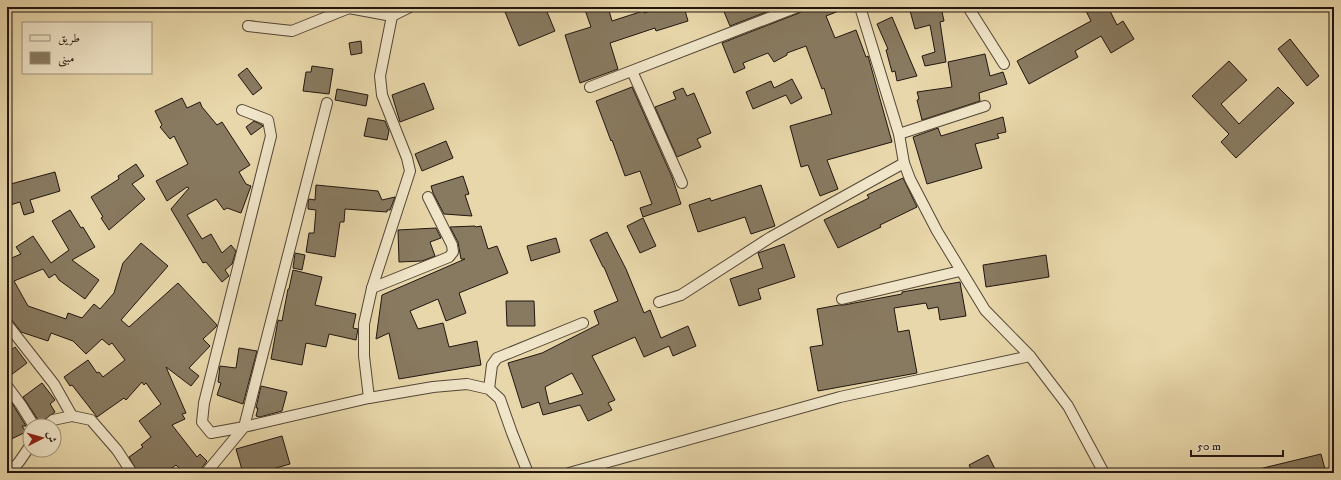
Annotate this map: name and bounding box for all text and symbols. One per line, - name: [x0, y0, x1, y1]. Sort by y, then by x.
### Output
- legend: [22, 22, 152, 74]
- text: طريق: [58, 31, 80, 46]
- text: مبنى: [58, 51, 74, 67]
- north arrow: [22, 418, 62, 458]
- text: ش: [43, 431, 58, 443]
- scale bar: [1191, 432, 1283, 458]
- text: 50 m: [1197, 439, 1221, 454]

